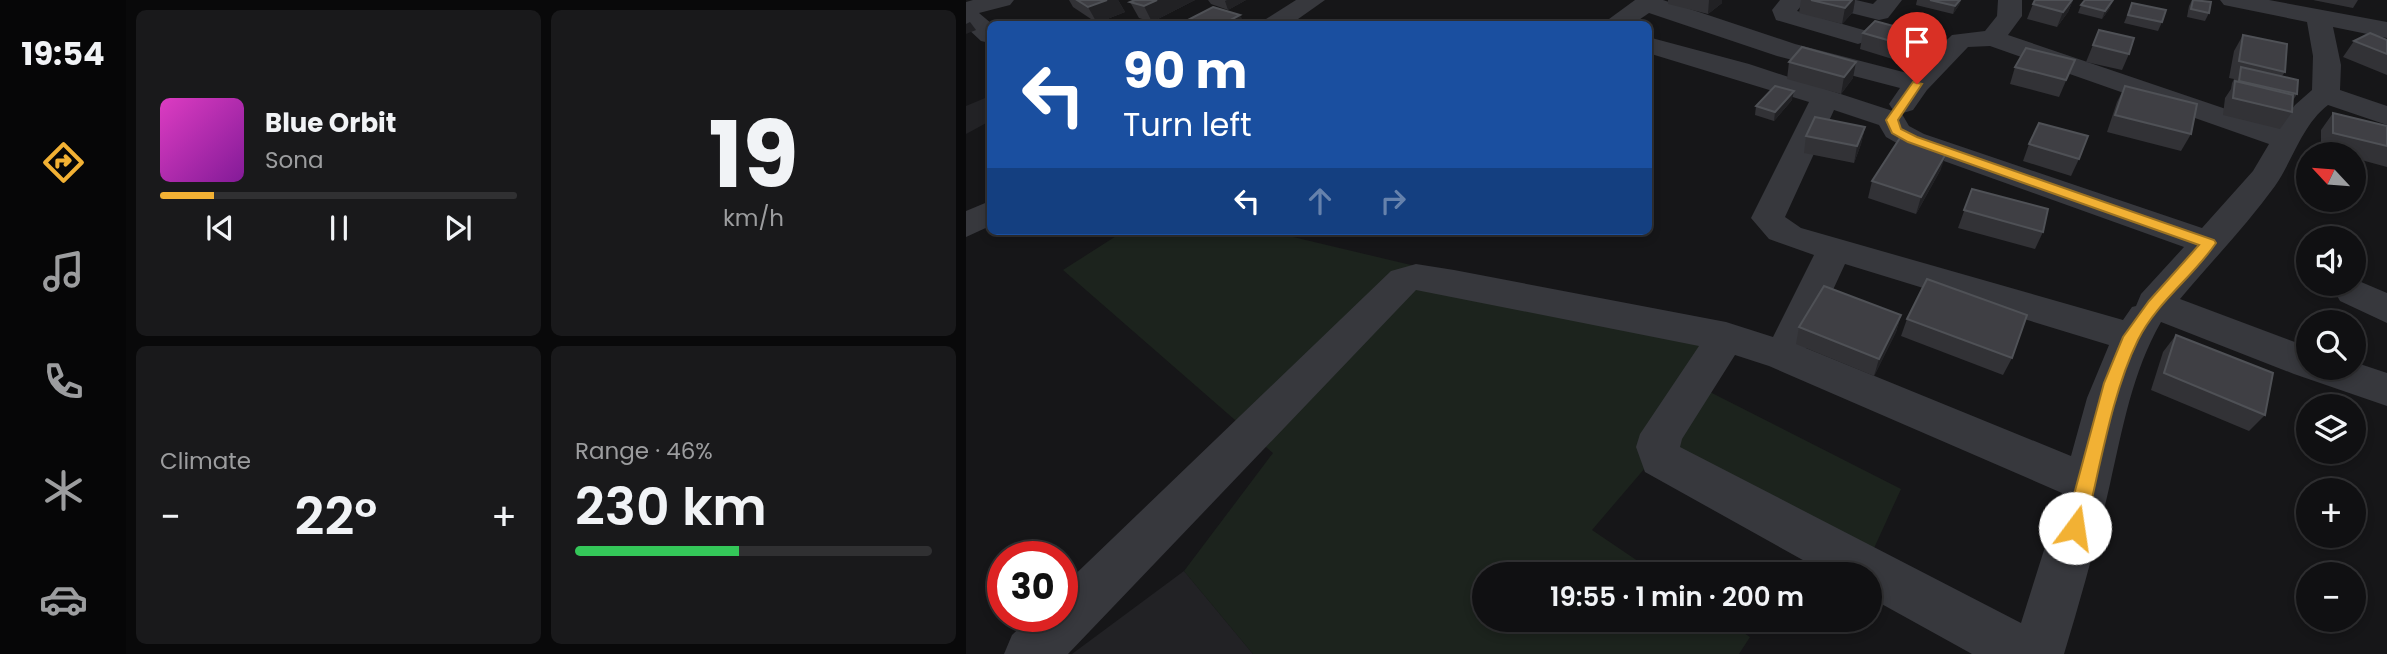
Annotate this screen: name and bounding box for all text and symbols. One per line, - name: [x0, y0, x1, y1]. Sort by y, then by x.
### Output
- pin: [1887, 12.0, 1947, 84]
- icon: arrive: [1898, 23, 1936, 61]
- text: 19:54: [21, 31, 105, 76]
- text: 90 m: [1123, 37, 1247, 105]
- icon: left: [1008, 49, 1099, 140]
- text: 19: [708, 91, 799, 219]
- text: Turn left: [1123, 102, 1252, 147]
- text: Blue Orbit: [265, 105, 396, 141]
- icon: directions: [39, 138, 88, 187]
- north arrow: [2296, 142, 2366, 212]
- map controls: [2296, 142, 2366, 632]
- text: Sona: [265, 144, 324, 176]
- icon: left: [1228, 182, 1266, 220]
- icon: ahead: [1301, 182, 1339, 220]
- icon: right: [1374, 182, 1412, 220]
- text: km/h: [723, 202, 784, 234]
- icon: previous: [201, 209, 239, 247]
- icon: pause: [320, 209, 358, 247]
- icon: next: [439, 209, 477, 247]
- button: sound: [2296, 226, 2366, 296]
- icon: music: [39, 247, 88, 296]
- button: search: [2296, 310, 2366, 380]
- icon: phone: [39, 357, 88, 406]
- button: layers: [2296, 394, 2366, 464]
- text: Range · 46%: [575, 435, 713, 467]
- text: Climate: [160, 445, 251, 477]
- icon: climate: [39, 466, 88, 515]
- text: 230 km: [575, 470, 767, 543]
- button: +: [2296, 478, 2366, 548]
- text: 22°: [295, 480, 377, 553]
- text: −: [160, 490, 181, 543]
- text: +: [491, 490, 517, 543]
- position arrow: [2038, 491, 2112, 565]
- speed limit sign: 30: [987, 541, 1078, 632]
- button: −: [2296, 562, 2366, 632]
- icon: car: [39, 575, 88, 624]
- text: 19:55 · 1 min · 200 m: [1550, 579, 1804, 615]

